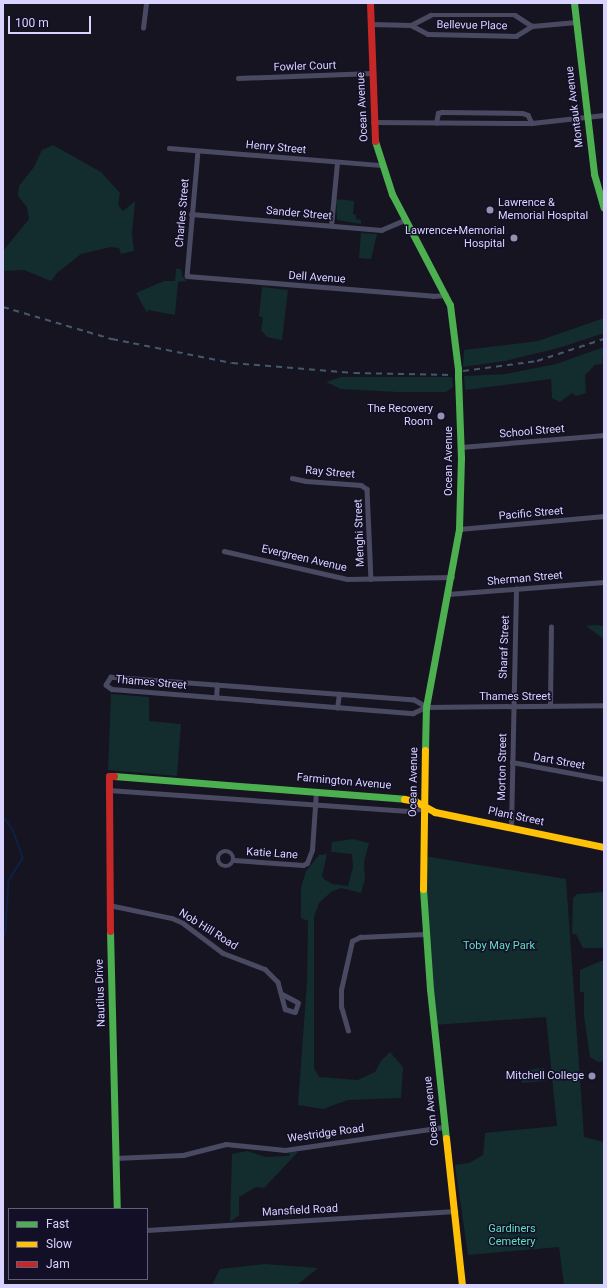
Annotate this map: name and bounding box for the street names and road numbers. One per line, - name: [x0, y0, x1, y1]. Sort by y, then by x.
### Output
- street label: Bellevue Place: [436, 19, 508, 33]
- street label: Fowler Court: [274, 59, 336, 75]
- street label: Montauk Avenue: [563, 66, 587, 148]
- street label: Ocean Avenue: [355, 72, 371, 142]
- street label: Henry Street: [245, 139, 307, 157]
- street label: Charles Street: [173, 178, 193, 248]
- street label: Sander Street: [265, 205, 333, 223]
- street label: Dell Avenue: [288, 269, 346, 287]
- street label: School Street: [499, 423, 565, 441]
- street label: Ocean Avenue: [442, 426, 456, 496]
- street label: Ray Street: [305, 464, 355, 482]
- street label: Menghi Street: [352, 499, 368, 567]
- street label: Pacific Street: [498, 505, 564, 523]
- street label: Evergreen Avenue: [260, 543, 348, 575]
- street label: Sherman Street: [487, 569, 563, 589]
- street label: Sharaf Street: [497, 615, 513, 679]
- street label: Thames Street: [115, 673, 187, 693]
- street label: Thames Street: [479, 690, 551, 704]
- street label: Morton Street: [496, 733, 510, 801]
- street label: Ocean Avenue: [407, 747, 421, 817]
- street label: Dart Street: [532, 751, 586, 773]
- street label: Farmington Avenue: [296, 771, 392, 793]
- street label: Plant Street: [487, 805, 545, 829]
- street label: Katie Lane: [246, 846, 298, 862]
- street label: Nob Hill Road: [176, 907, 240, 953]
- street label: Nautilus Drive: [93, 959, 109, 1027]
- street label: Ocean Avenue: [422, 1076, 442, 1146]
- street label: Westridge Road: [287, 1122, 365, 1146]
- street label: Mansfield Road: [262, 1202, 338, 1220]

